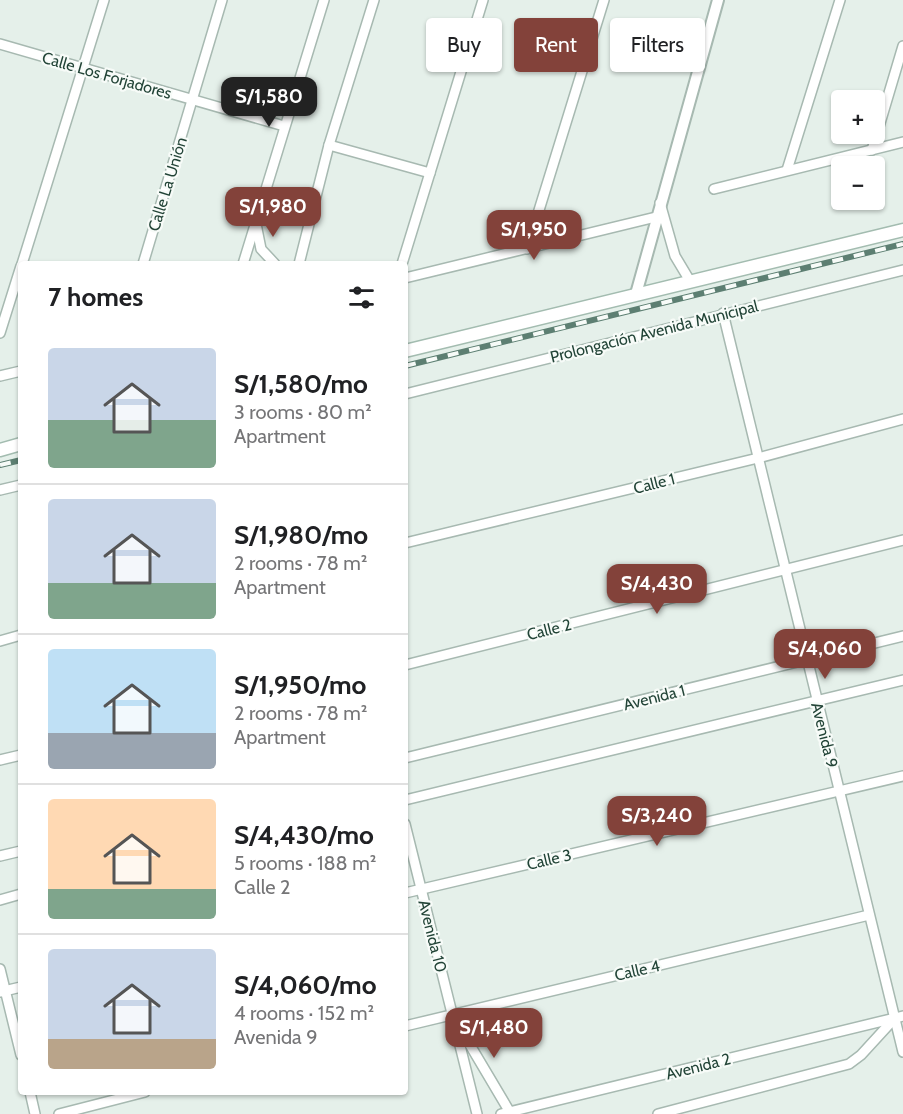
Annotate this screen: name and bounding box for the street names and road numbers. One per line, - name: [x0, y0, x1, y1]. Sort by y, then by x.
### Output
- street label: Calle Los Forjadores: [40, 48, 174, 103]
- street label: Calle La Unión: [144, 135, 191, 234]
- street label: Prolongación Avenida Municipal: [548, 296, 760, 367]
- street label: Calle 1: [631, 469, 677, 498]
- street label: Calle 2: [525, 615, 573, 644]
- street label: Avenida 1: [621, 681, 687, 714]
- street label: Avenida 9: [807, 700, 842, 770]
- street label: Calle 3: [525, 845, 573, 874]
- street label: Avenida 10: [414, 898, 451, 974]
- street label: Calle 4: [613, 956, 662, 985]
- street label: Avenida 2: [664, 1049, 732, 1084]

